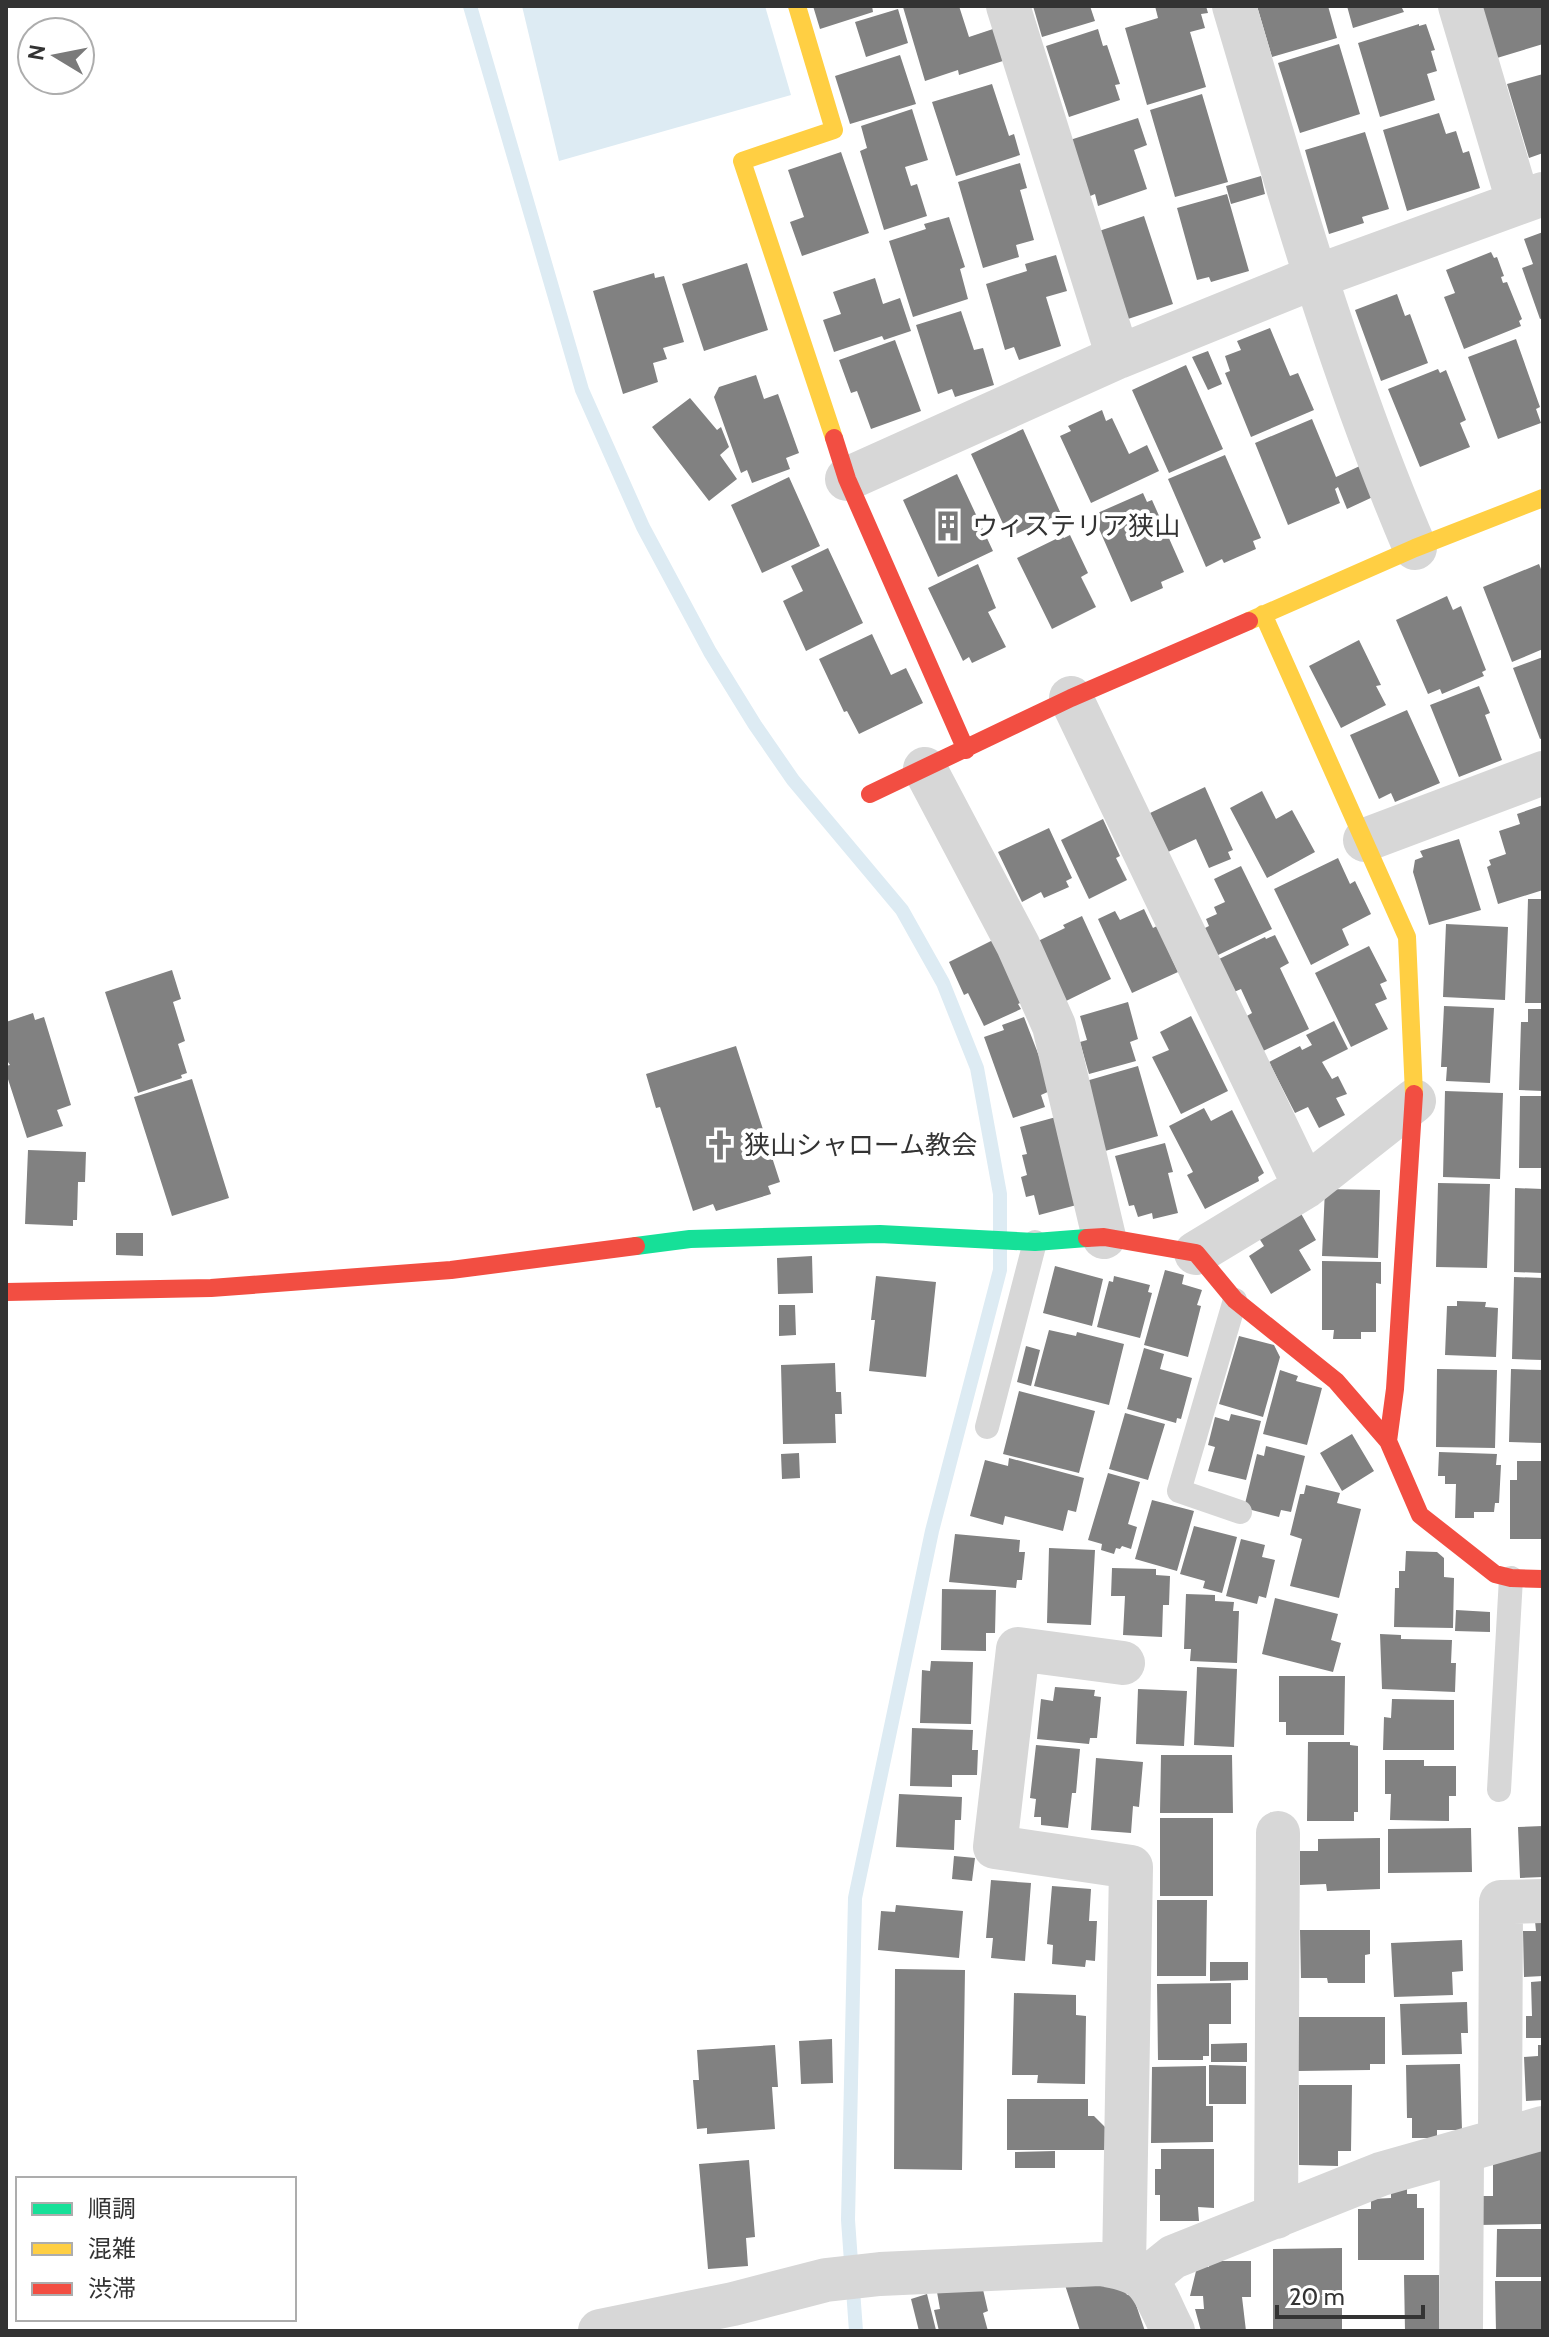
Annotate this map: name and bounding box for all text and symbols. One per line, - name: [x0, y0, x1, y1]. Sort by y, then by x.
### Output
- north arrow: [16, 16, 96, 96]
- text: N: [22, 43, 51, 63]
- building icon: ウィステリア狭山: [931, 509, 965, 543]
- place label: ウィステリア狭山: [972, 510, 1180, 542]
- church icon: 狭山シャローム教会: [703, 1128, 737, 1162]
- place label: 狭山シャローム教会: [744, 1129, 977, 1161]
- legend: [16, 2177, 296, 2321]
- text: 順調: [88, 2194, 136, 2223]
- text: 混雑: [88, 2234, 136, 2263]
- scale bar: [1277, 2269, 1423, 2319]
- text: 渋滞: [88, 2274, 136, 2303]
- text: 20 m: [1289, 2282, 1345, 2311]

